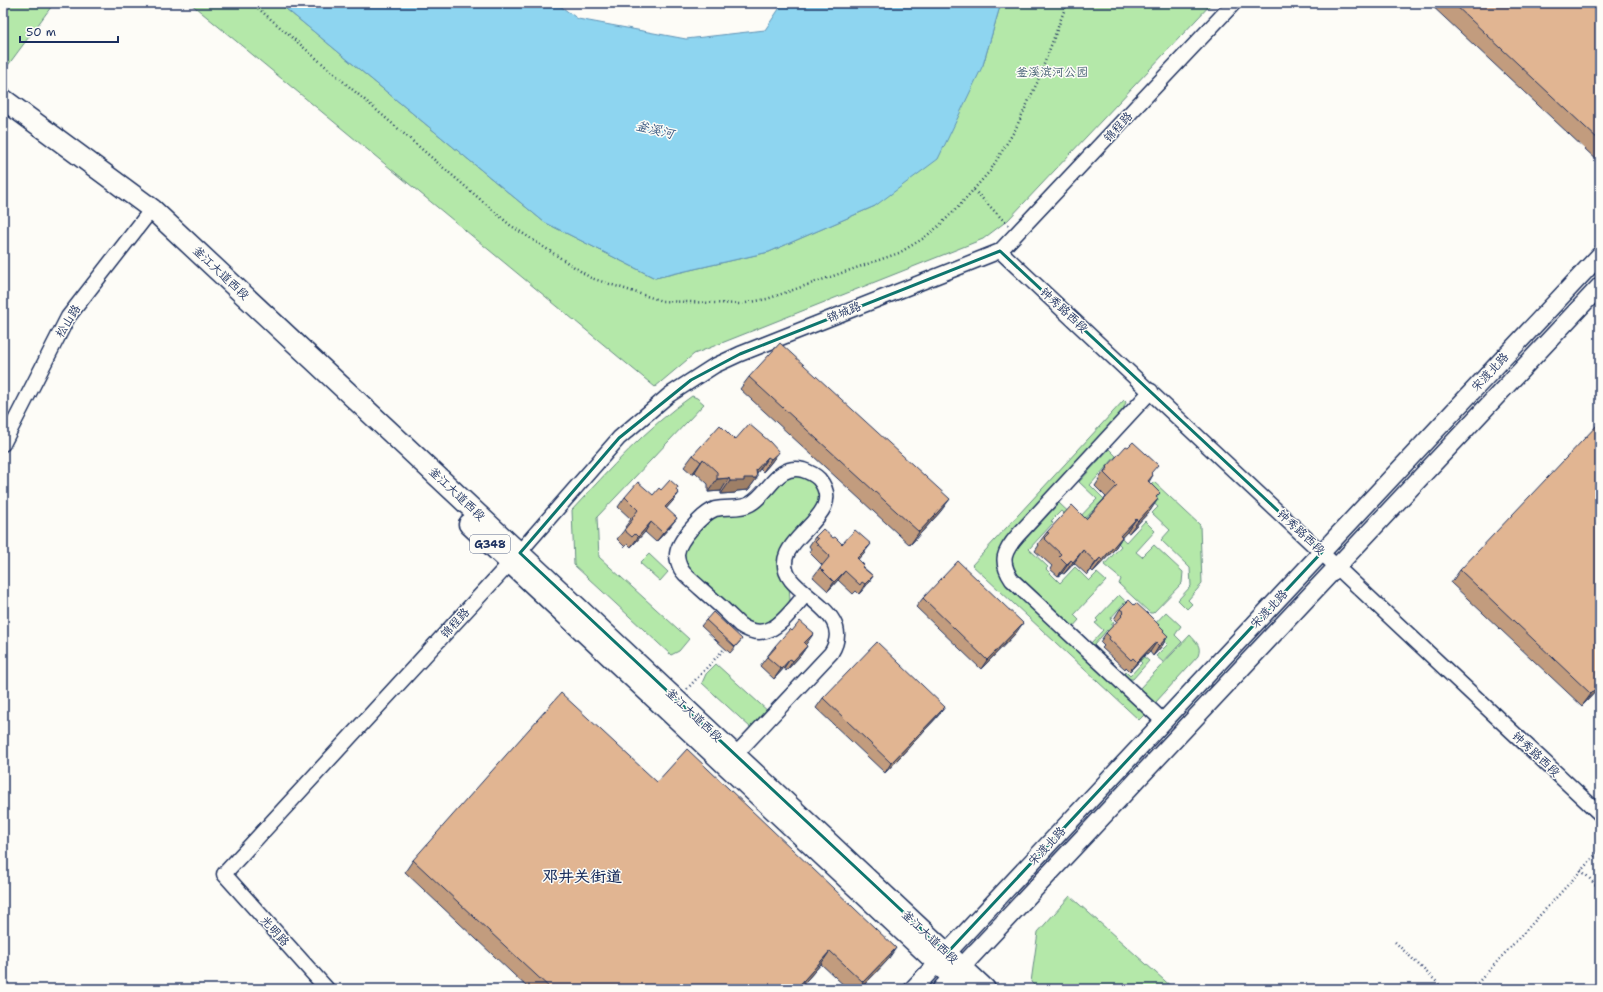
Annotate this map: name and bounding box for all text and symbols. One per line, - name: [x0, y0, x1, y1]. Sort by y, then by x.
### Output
- scale bar: [20, 18, 118, 44]
- text: 50 m: [26, 24, 56, 40]
- park label: 釜溪滨河公园: [1016, 64, 1088, 80]
- street label: 锦程路: [1100, 108, 1136, 146]
- water label: 釜溪河: [634, 117, 678, 143]
- street label: 釜江大道西段: [189, 243, 253, 303]
- street label: 钟秀路西段: [1037, 284, 1091, 336]
- street label: 锦城路: [824, 298, 864, 326]
- street label: 松山路: [52, 301, 84, 341]
- street label: 宋渡北路: [1468, 349, 1512, 395]
- street label: 釜江大道西段: [425, 464, 489, 524]
- street label: 钟秀路西段: [1274, 506, 1328, 558]
- road number: G348: [470, 535, 510, 553]
- street label: 宋渡北路: [1247, 586, 1291, 632]
- street label: 锦程路: [437, 604, 473, 642]
- street label: 釜江大道西段: [662, 685, 726, 745]
- street label: 钟秀路西段: [1509, 728, 1563, 780]
- street label: 宋渡北路: [1025, 823, 1069, 869]
- district label: 邓井关街道: [542, 866, 622, 887]
- street label: 釜江大道西段: [898, 907, 962, 967]
- street label: 光明路: [257, 912, 293, 950]

